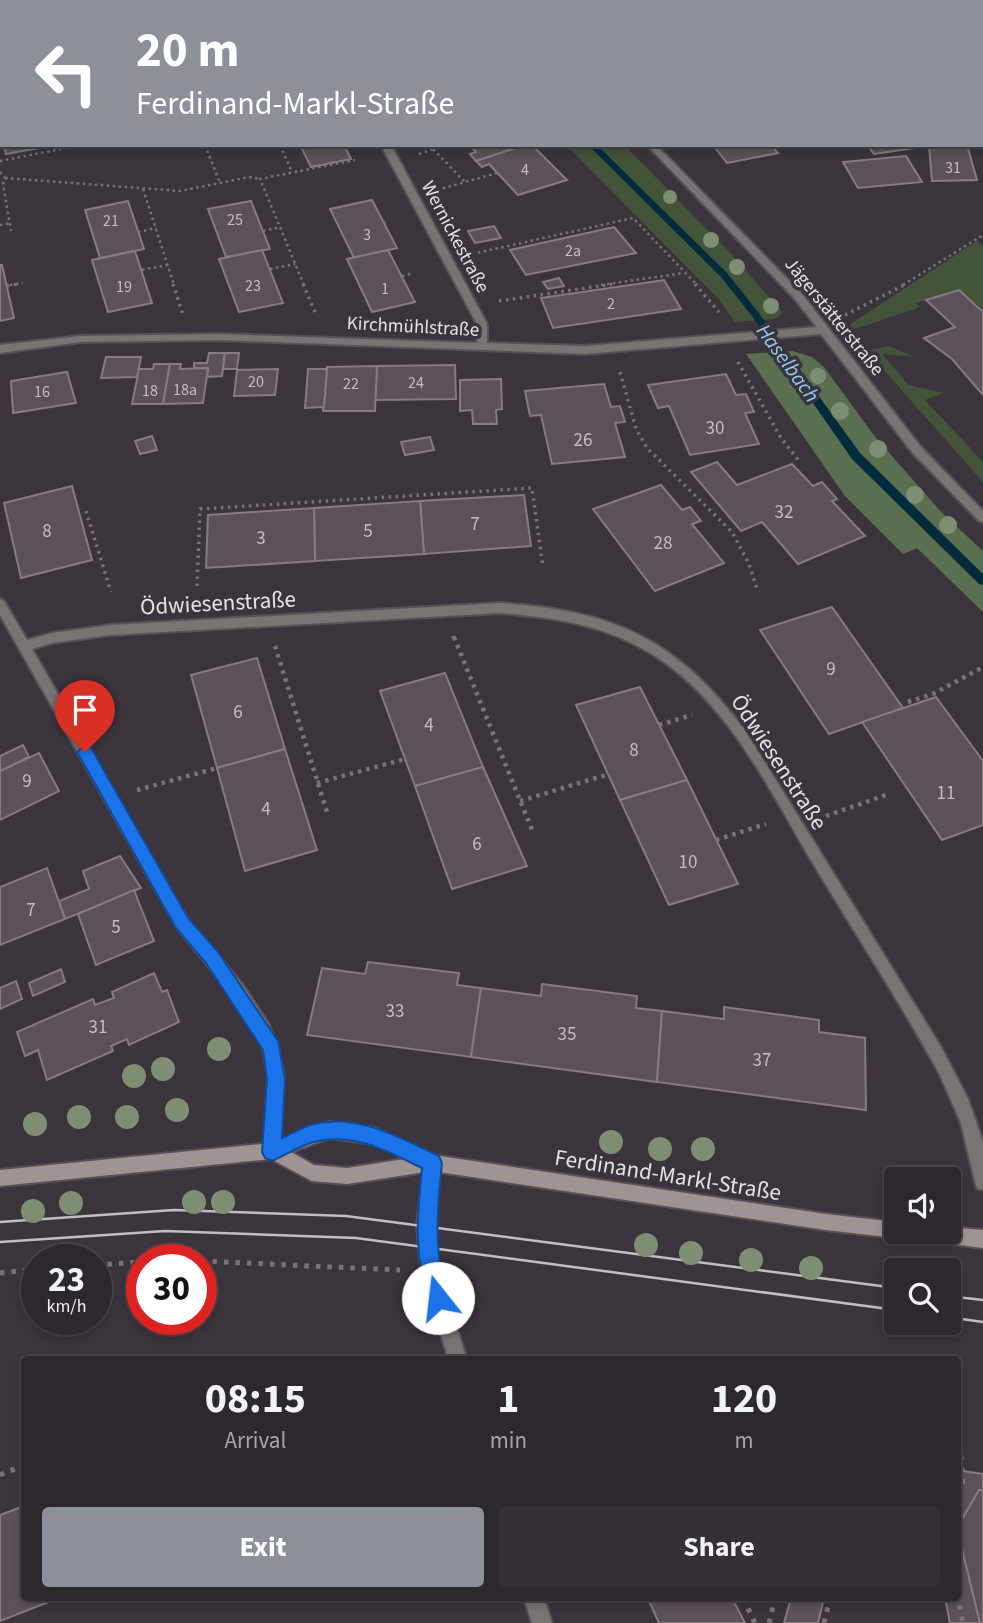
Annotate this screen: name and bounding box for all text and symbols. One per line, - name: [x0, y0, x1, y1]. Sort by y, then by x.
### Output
- text: 20 m: [136, 16, 240, 86]
- icon: left: [21, 28, 112, 119]
- text: Ferdinand-Markl-Straße: [136, 81, 454, 127]
- house number: 31: [945, 157, 961, 179]
- house number: 4: [521, 159, 529, 181]
- street label: Wernickestraße: [414, 176, 496, 298]
- house number: 25: [227, 209, 243, 231]
- house number: 21: [103, 210, 119, 232]
- house number: 3: [363, 224, 371, 246]
- house number: 2a: [565, 240, 581, 262]
- street label: Jägerstätterstraße: [778, 252, 890, 382]
- house number: 23: [245, 275, 261, 297]
- house number: 19: [116, 276, 132, 298]
- house number: 1: [381, 278, 389, 300]
- house number: 2: [607, 293, 615, 315]
- street label: Kirchmühlstraße: [346, 310, 480, 344]
- water label: Haselbach: [749, 317, 827, 409]
- house number: 20: [248, 371, 264, 393]
- house number: 24: [408, 372, 424, 394]
- house number: 22: [343, 373, 359, 395]
- house number: 18a: [173, 379, 197, 401]
- house number: 18: [142, 380, 158, 402]
- house number: 16: [34, 381, 50, 403]
- house number: 30: [706, 415, 724, 442]
- house number: 26: [574, 427, 592, 454]
- house number: 32: [775, 499, 793, 526]
- house number: 7: [470, 511, 480, 538]
- house number: 8: [42, 518, 52, 545]
- house number: 5: [363, 518, 373, 545]
- house number: 3: [256, 525, 266, 552]
- house number: 28: [654, 530, 672, 557]
- street label: Ödwiesenstraße: [139, 582, 297, 624]
- house number: 9: [826, 656, 836, 683]
- pin: [55, 680, 115, 752]
- street label: Ödwiesenstraße: [723, 688, 835, 836]
- icon: arrive: [66, 691, 104, 729]
- house number: 6: [233, 699, 243, 726]
- house number: 4: [424, 712, 434, 739]
- house number: 8: [629, 737, 639, 764]
- house number: 9: [22, 768, 32, 795]
- house number: 11: [937, 780, 955, 807]
- house number: 4: [261, 796, 271, 823]
- house number: 6: [472, 831, 482, 858]
- house number: 10: [679, 849, 697, 876]
- house number: 7: [26, 897, 36, 924]
- house number: 5: [111, 914, 121, 941]
- house number: 33: [386, 998, 404, 1025]
- house number: 31: [89, 1014, 107, 1041]
- house number: 35: [558, 1021, 576, 1048]
- house number: 37: [753, 1047, 771, 1074]
- street label: Ferdinand-Markl-Straße: [552, 1141, 784, 1209]
- map controls: [884, 1167, 961, 1335]
- button: sound: [884, 1167, 961, 1244]
- speed limit sign: 30: [126, 1244, 217, 1335]
- text: 23: [48, 1255, 85, 1305]
- button: search: [884, 1258, 961, 1335]
- position arrow: [401, 1261, 475, 1335]
- text: km/h: [47, 1294, 86, 1319]
- text: 08:15: [205, 1369, 306, 1429]
- text: 1: [497, 1369, 519, 1429]
- text: 120: [711, 1369, 777, 1429]
- text: Arrival: [224, 1424, 286, 1457]
- text: min: [490, 1424, 527, 1457]
- text: m: [734, 1424, 754, 1457]
- button: Exit: [42, 1507, 484, 1587]
- button: Share: [498, 1507, 940, 1587]

